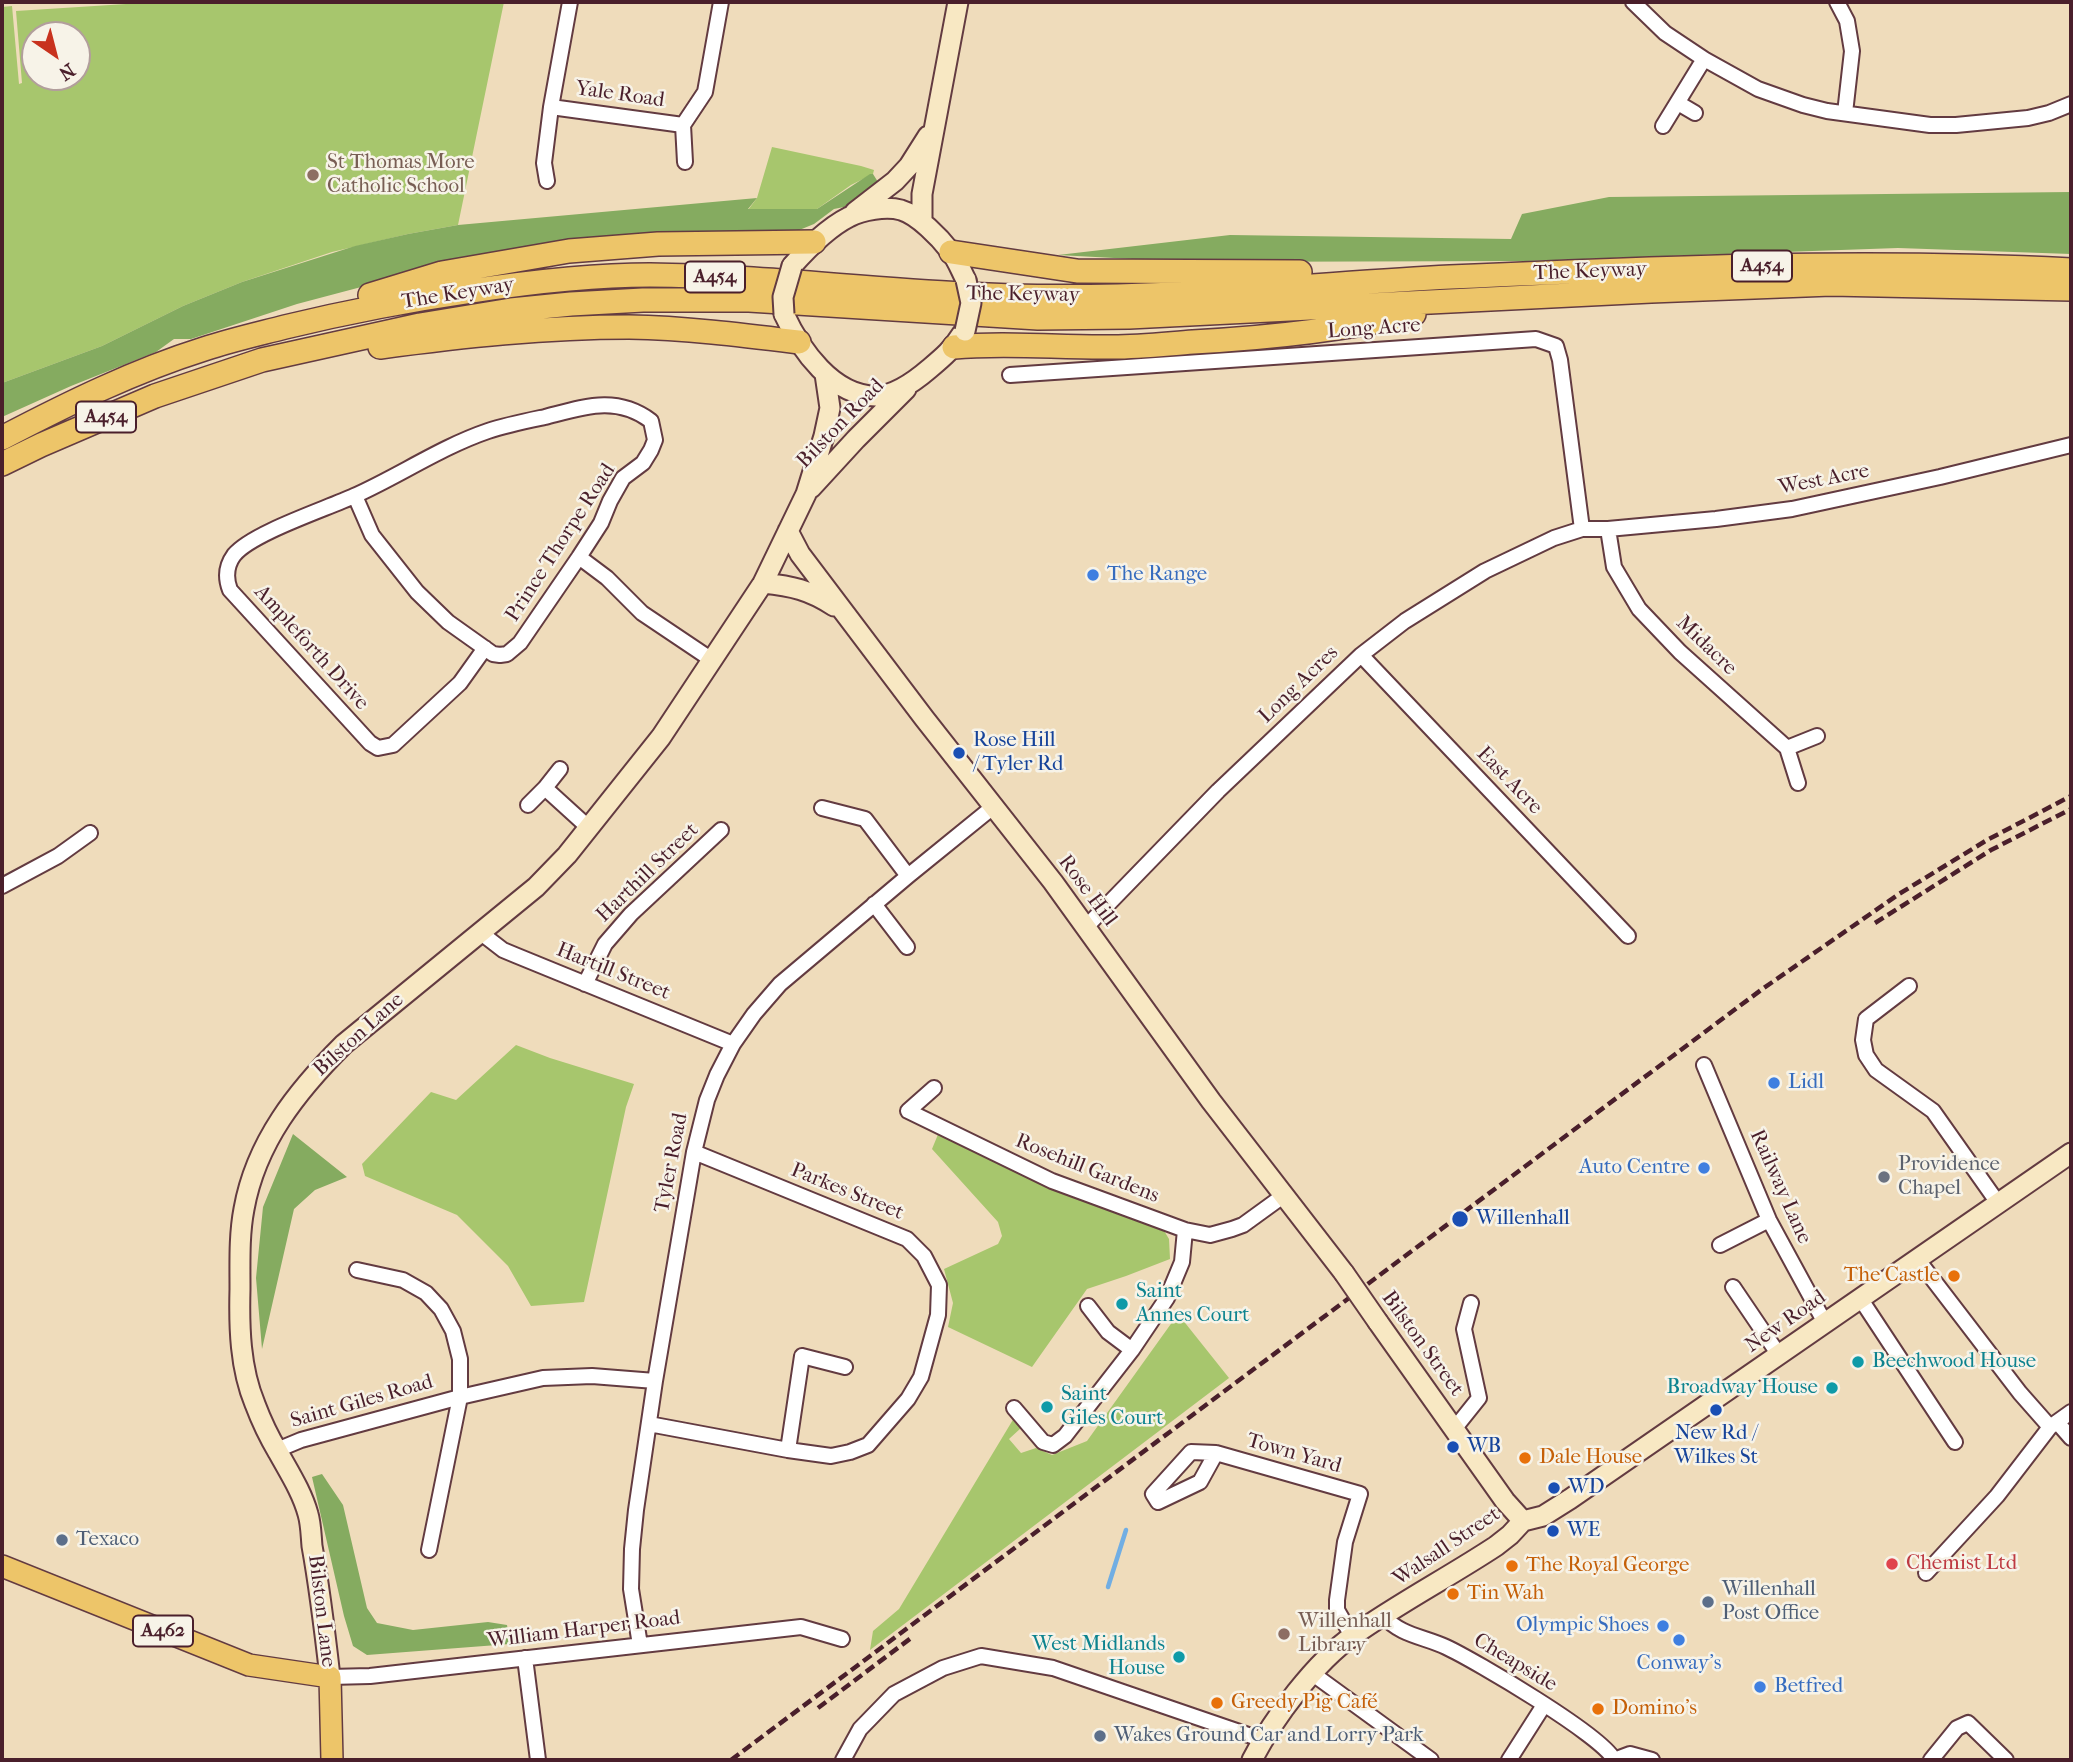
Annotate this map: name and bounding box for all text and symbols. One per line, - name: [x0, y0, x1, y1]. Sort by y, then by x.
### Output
- north arrow: [21, 21, 91, 91]
- text: N: [55, 58, 79, 85]
- street label: Yale Road: [574, 76, 666, 114]
- place label: St Thomas More Catholic School: [327, 150, 475, 200]
- marker: St Thomas More Catholic School: [305, 167, 321, 183]
- road number: A454: [1732, 250, 1792, 282]
- street label: The Keyway: [1533, 257, 1647, 287]
- road number: A454: [685, 262, 745, 292]
- street label: The Keyway: [400, 273, 516, 315]
- street label: The Keyway: [966, 281, 1080, 309]
- street label: Long Acre: [1327, 313, 1421, 345]
- street label: Bilston Road: [792, 374, 890, 474]
- road number: A454: [76, 402, 136, 432]
- street label: Prince Thorpe Road: [501, 459, 621, 627]
- street label: West Acre: [1777, 459, 1871, 501]
- place label: The Range: [1107, 562, 1207, 588]
- marker: The Range: [1085, 567, 1101, 583]
- street label: Ampleforth Drive: [248, 580, 374, 716]
- street label: Midacre: [1670, 611, 1742, 681]
- street label: Long Acres: [1254, 641, 1344, 729]
- place label: Rose Hill / Tyler Rd: [973, 728, 1063, 778]
- street label: East Acre: [1471, 742, 1547, 820]
- marker: Rose Hill / Tyler Rd: [951, 745, 967, 761]
- street label: Harthill Street: [592, 818, 704, 928]
- street label: Rose Hill: [1052, 850, 1122, 932]
- street label: Hartill Street: [552, 938, 674, 1006]
- street label: Bilston Lane: [309, 988, 409, 1082]
- place label: Lidl: [1788, 1070, 1824, 1096]
- marker: Lidl: [1766, 1075, 1782, 1091]
- street label: Tyler Road: [650, 1111, 694, 1215]
- street label: Railway Lane: [1744, 1126, 1816, 1248]
- street label: Rosehill Gardens: [1011, 1129, 1163, 1209]
- place label: Providence Chapel: [1898, 1152, 2000, 1202]
- place label: Auto Centre: [1579, 1155, 1690, 1181]
- street label: Parkes Street: [787, 1158, 907, 1226]
- marker: Auto Centre: [1696, 1160, 1712, 1176]
- marker: Providence Chapel: [1876, 1169, 1892, 1185]
- place label: Willenhall: [1476, 1206, 1570, 1232]
- marker: Willenhall: [1450, 1209, 1470, 1229]
- place label: The Castle: [1844, 1263, 1940, 1289]
- marker: The Castle: [1946, 1268, 1962, 1284]
- place label: Saint Annes Court: [1136, 1279, 1250, 1329]
- street label: New Road: [1741, 1285, 1831, 1359]
- street label: Bilston Street: [1375, 1287, 1469, 1401]
- marker: Saint Annes Court: [1114, 1296, 1130, 1312]
- place label: Beechwood House: [1872, 1349, 2036, 1375]
- marker: Beechwood House: [1850, 1354, 1866, 1370]
- street label: Saint Giles Road: [288, 1370, 436, 1434]
- place label: Broadway House: [1667, 1375, 1818, 1401]
- marker: Broadway House: [1824, 1380, 1840, 1396]
- place label: Saint Giles Court: [1061, 1382, 1163, 1432]
- marker: Saint Giles Court: [1039, 1399, 1055, 1415]
- marker: New Rd / Wilkes St: [1708, 1402, 1724, 1418]
- place label: New Rd / Wilkes St: [1674, 1421, 1758, 1471]
- street label: Town Yard: [1244, 1428, 1344, 1480]
- place label: WB: [1467, 1434, 1501, 1460]
- marker: WB: [1445, 1439, 1461, 1455]
- place label: Dale House: [1539, 1445, 1642, 1471]
- marker: Dale House: [1517, 1450, 1533, 1466]
- place label: WD: [1568, 1475, 1605, 1501]
- marker: WD: [1546, 1480, 1562, 1496]
- street label: Walsall Street: [1389, 1502, 1505, 1592]
- place label: WE: [1567, 1518, 1600, 1544]
- marker: WE: [1545, 1523, 1561, 1539]
- place label: Texaco: [76, 1527, 139, 1553]
- marker: Texaco: [54, 1532, 70, 1548]
- place label: Chemist Ltd: [1906, 1551, 2017, 1577]
- street label: Bilston Lane: [302, 1553, 340, 1669]
- place label: The Royal George: [1526, 1553, 1689, 1579]
- marker: Chemist Ltd: [1884, 1556, 1900, 1572]
- marker: The Royal George: [1504, 1558, 1520, 1574]
- place label: Willenhall Post Office: [1722, 1577, 1819, 1627]
- place label: Tin Wah: [1467, 1581, 1544, 1607]
- marker: Tin Wah: [1445, 1586, 1461, 1602]
- marker: Willenhall Post Office: [1700, 1594, 1716, 1610]
- street label: William Harper Road: [486, 1606, 682, 1654]
- place label: Willenhall Library: [1298, 1609, 1392, 1659]
- place label: Olympic Shoes: [1516, 1613, 1649, 1639]
- road number: A462: [133, 1616, 193, 1646]
- marker: Olympic Shoes: [1655, 1618, 1671, 1634]
- marker: Willenhall Library: [1276, 1626, 1292, 1642]
- street label: Cheapside: [1469, 1628, 1561, 1698]
- place label: West Midlands House: [1032, 1632, 1165, 1682]
- marker: Conway's: [1671, 1632, 1687, 1648]
- marker: West Midlands House: [1171, 1649, 1187, 1665]
- place label: Conway's: [1637, 1651, 1721, 1677]
- place label: Betfred: [1774, 1674, 1843, 1700]
- marker: Betfred: [1752, 1679, 1768, 1695]
- place label: Greedy Pig Café: [1231, 1690, 1378, 1716]
- marker: Greedy Pig Café: [1209, 1695, 1225, 1711]
- place label: Domino's: [1612, 1696, 1697, 1722]
- marker: Domino's: [1590, 1701, 1606, 1717]
- place label: Wakes Ground Car and Lorry Park: [1114, 1723, 1424, 1749]
- marker: Wakes Ground Car and Lorry Park: [1092, 1728, 1108, 1744]

